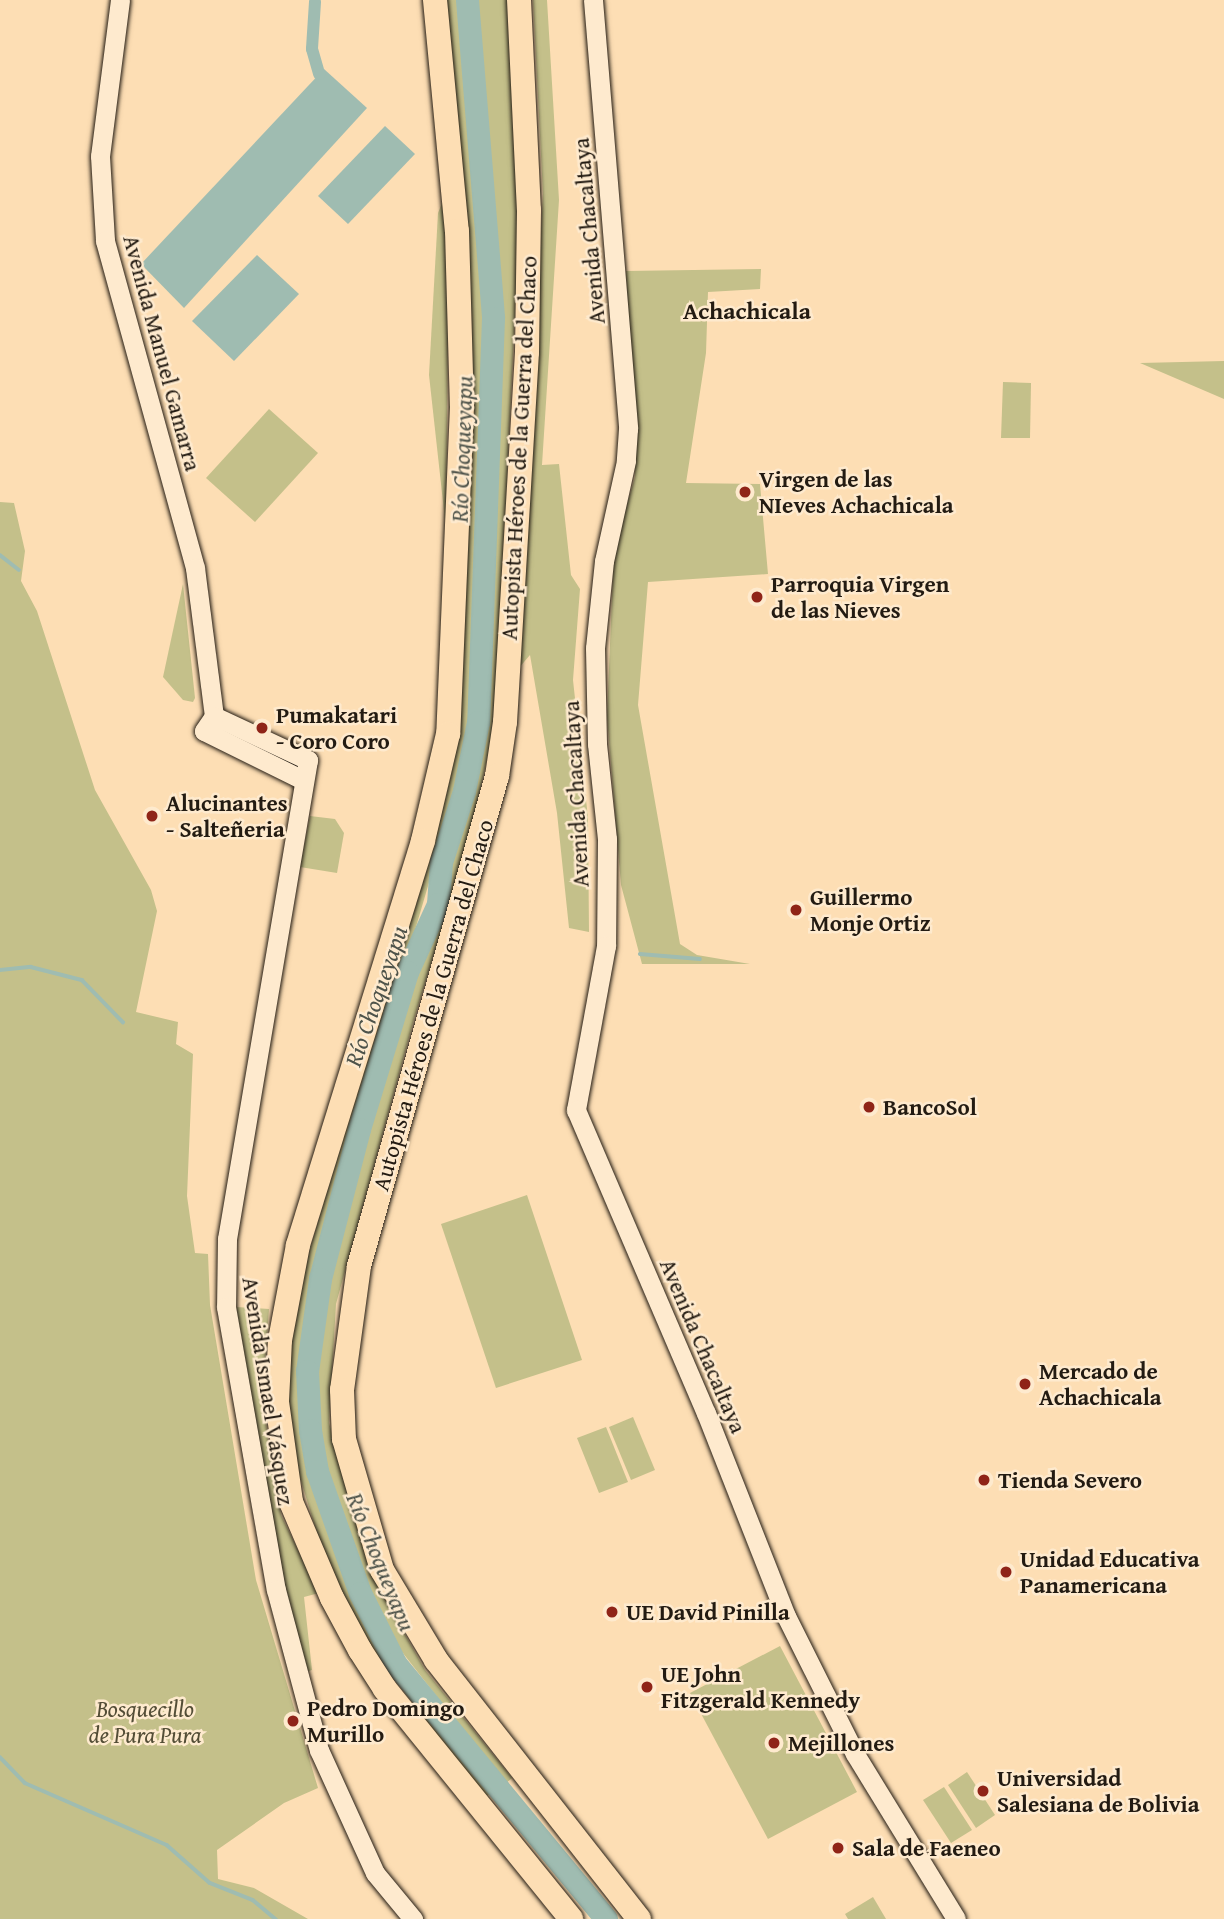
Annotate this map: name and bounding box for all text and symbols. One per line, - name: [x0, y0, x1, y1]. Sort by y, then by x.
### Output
- street label: Avenida Chacaltaya: [567, 137, 611, 325]
- street label: Avenida Manuel Gamarra: [117, 232, 207, 474]
- street label: Autopista Héroes de la Guerra del Chaco: [495, 255, 543, 641]
- district label: Achachicala: [683, 297, 811, 325]
- water label: Río Choqueyapu: [445, 375, 479, 523]
- place label: Virgen de las NIeves Achachicala: [759, 465, 954, 519]
- marker: Virgen de las NIeves Achachicala: [737, 484, 753, 500]
- place label: Parroquia Virgen de las Nieves: [771, 570, 949, 624]
- marker: Parroquia Virgen de las Nieves: [749, 589, 765, 605]
- street label: Avenida Chacaltaya: [557, 700, 595, 888]
- place label: Pumakatari - Coro Coro: [276, 701, 397, 755]
- marker: Pumakatari - Coro Coro: [254, 720, 270, 736]
- place label: Alucinantes - Salteñeria: [166, 789, 288, 843]
- marker: Alucinantes - Salteñeria: [144, 808, 160, 824]
- street label: Autopista Héroes de la Guerra del Chaco: [367, 816, 499, 1194]
- place label: Guillermo Monje Ortiz: [810, 883, 931, 937]
- marker: Guillermo Monje Ortiz: [788, 902, 804, 918]
- water label: Río Choqueyapu: [338, 922, 414, 1070]
- place label: BancoSol: [883, 1093, 977, 1121]
- marker: BancoSol: [861, 1099, 877, 1115]
- street label: Avenida Chacaltaya: [654, 1255, 752, 1437]
- street label: Avenida Ismael Vásquez: [236, 1275, 300, 1507]
- place label: Mercado de Achachicala: [1039, 1357, 1162, 1411]
- marker: Mercado de Achachicala: [1017, 1376, 1033, 1392]
- place label: Tienda Severo: [998, 1466, 1142, 1494]
- marker: Tienda Severo: [976, 1472, 992, 1488]
- water label: Río Choqueyapu: [340, 1488, 422, 1636]
- place label: Unidad Educativa Panamericana: [1020, 1545, 1200, 1599]
- marker: Unidad Educativa Panamericana: [998, 1564, 1014, 1580]
- place label: UE David Pinilla: [626, 1598, 790, 1626]
- marker: UE David Pinilla: [604, 1604, 620, 1620]
- place label: UE John Fitzgerald Kennedy: [661, 1660, 860, 1714]
- marker: UE John Fitzgerald Kennedy: [639, 1679, 655, 1695]
- place label: Pedro Domingo Murillo: [307, 1694, 464, 1748]
- park label: Bosquecillo de Pura Pura: [89, 1695, 201, 1749]
- marker: Pedro Domingo Murillo: [285, 1713, 301, 1729]
- place label: Mejillones: [788, 1729, 894, 1757]
- marker: Mejillones: [766, 1735, 782, 1751]
- place label: Universidad Salesiana de Bolivia: [997, 1764, 1200, 1818]
- marker: Universidad Salesiana de Bolivia: [975, 1783, 991, 1799]
- place label: Sala de Faeneo: [852, 1834, 1001, 1862]
- marker: Sala de Faeneo: [830, 1840, 846, 1856]

